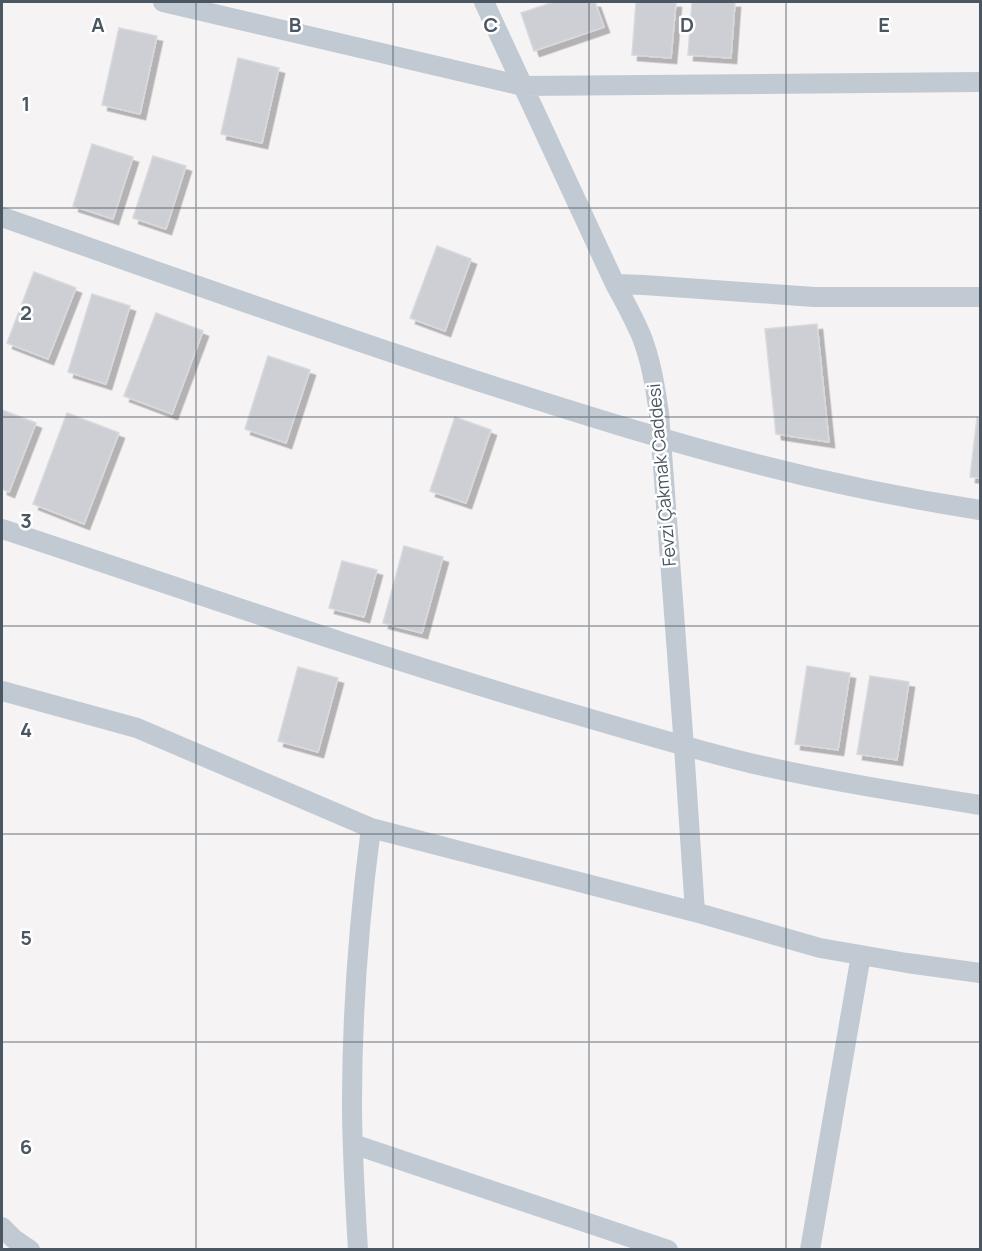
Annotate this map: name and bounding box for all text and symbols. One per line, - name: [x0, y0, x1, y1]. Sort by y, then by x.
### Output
- text: A: [91, 11, 105, 38]
- text: B: [289, 11, 302, 38]
- text: C: [484, 11, 498, 38]
- text: D: [680, 11, 694, 38]
- text: E: [878, 11, 890, 38]
- text: 1: [22, 90, 30, 117]
- text: 2: [20, 299, 32, 326]
- street label: Fevzi Çakmak Caddesi: [641, 383, 681, 567]
- text: 3: [20, 507, 32, 534]
- text: 4: [20, 716, 32, 743]
- text: 5: [20, 924, 32, 951]
- text: 6: [20, 1133, 32, 1160]

